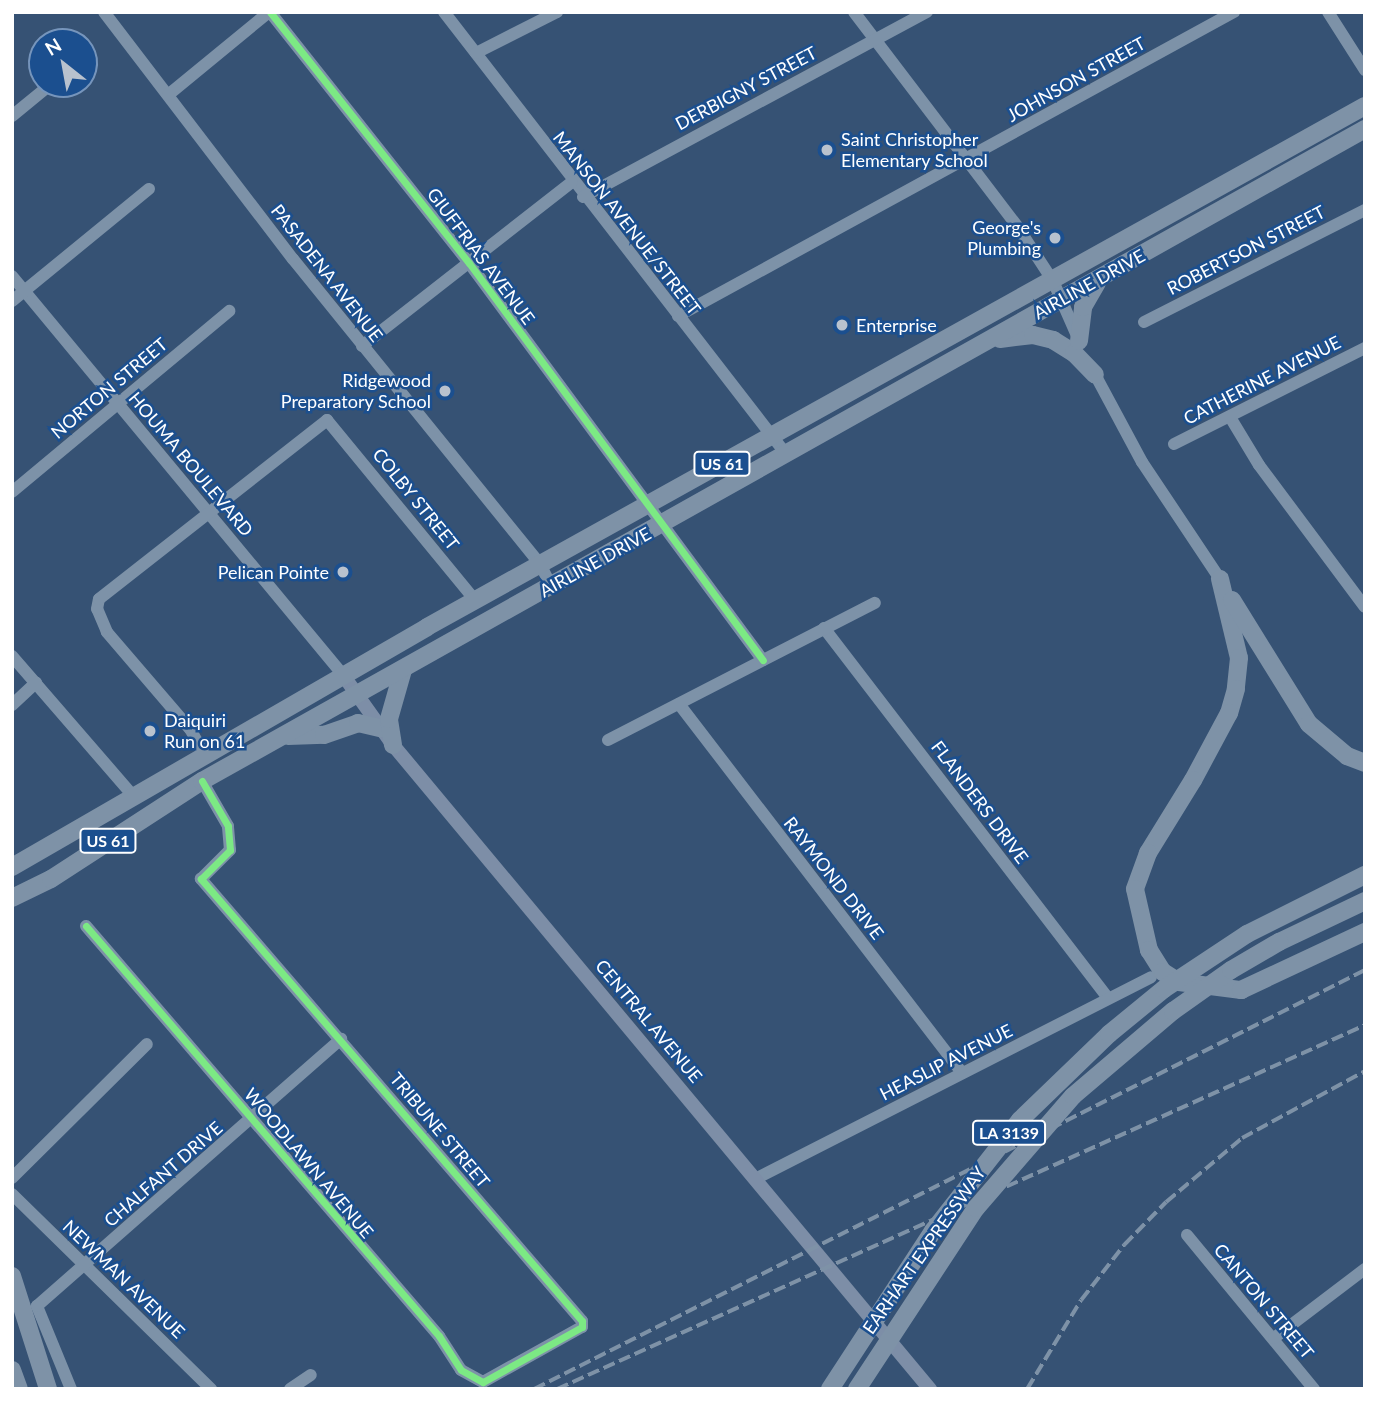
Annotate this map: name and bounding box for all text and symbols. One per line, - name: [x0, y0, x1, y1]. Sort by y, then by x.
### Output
- north arrow: [28, 28, 98, 98]
- street label: JOHNSON STREET: [1003, 32, 1149, 126]
- text: N: [41, 33, 65, 60]
- street label: DERBIGNY STREET: [671, 41, 821, 135]
- street label: MANSON AVENUE/STREET: [548, 127, 706, 319]
- place label: Saint Christopher Elementary School: [841, 129, 988, 172]
- marker: Saint Christopher Elementary School: [819, 142, 835, 158]
- street label: GIUFFRIAS AVENUE: [422, 183, 540, 329]
- street label: PASADENA AVENUE: [266, 200, 388, 346]
- street label: ROBERTSON STREET: [1163, 201, 1329, 299]
- place label: George's Plumbing: [967, 217, 1041, 260]
- marker: George's Plumbing: [1047, 230, 1063, 246]
- street label: AIRLINE DRIVE: [1029, 244, 1149, 324]
- place label: Enterprise: [856, 314, 937, 336]
- marker: Enterprise: [834, 317, 850, 333]
- street label: CATHERINE AVENUE: [1180, 331, 1344, 429]
- street label: NORTON STREET: [47, 333, 171, 443]
- place label: Ridgewood Preparatory School: [280, 370, 431, 412]
- marker: Ridgewood Preparatory School: [437, 383, 453, 399]
- street label: HOUMA BOULEVARD: [124, 387, 258, 541]
- street label: COLBY STREET: [368, 443, 464, 555]
- road number: US 61: [692, 452, 752, 477]
- street label: AIRLINE DRIVE: [535, 522, 655, 602]
- place label: Pelican Pointe: [218, 561, 329, 583]
- marker: Pelican Pointe: [335, 564, 351, 580]
- place label: Daiquiri Run on 61: [164, 710, 245, 752]
- marker: Daiquiri Run on 61: [142, 723, 158, 739]
- street label: FLANDERS DRIVE: [927, 737, 1033, 867]
- street label: RAYMOND DRIVE: [780, 813, 888, 943]
- road number: US 61: [78, 828, 138, 854]
- street label: CENTRAL AVENUE: [591, 955, 707, 1087]
- street label: HEASLIP AVENUE: [876, 1019, 1016, 1105]
- street label: TRIBUNE STREET: [386, 1068, 494, 1192]
- street label: WOODLAWN AVENUE: [240, 1083, 378, 1243]
- street label: CHALFANT DRIVE: [99, 1117, 227, 1231]
- road number: LA 3139: [970, 1120, 1048, 1146]
- street label: EARHART EXPRESSWAY: [858, 1162, 990, 1338]
- street label: NEWMAN AVENUE: [59, 1215, 189, 1343]
- street label: CANTON STREET: [1209, 1239, 1319, 1363]

